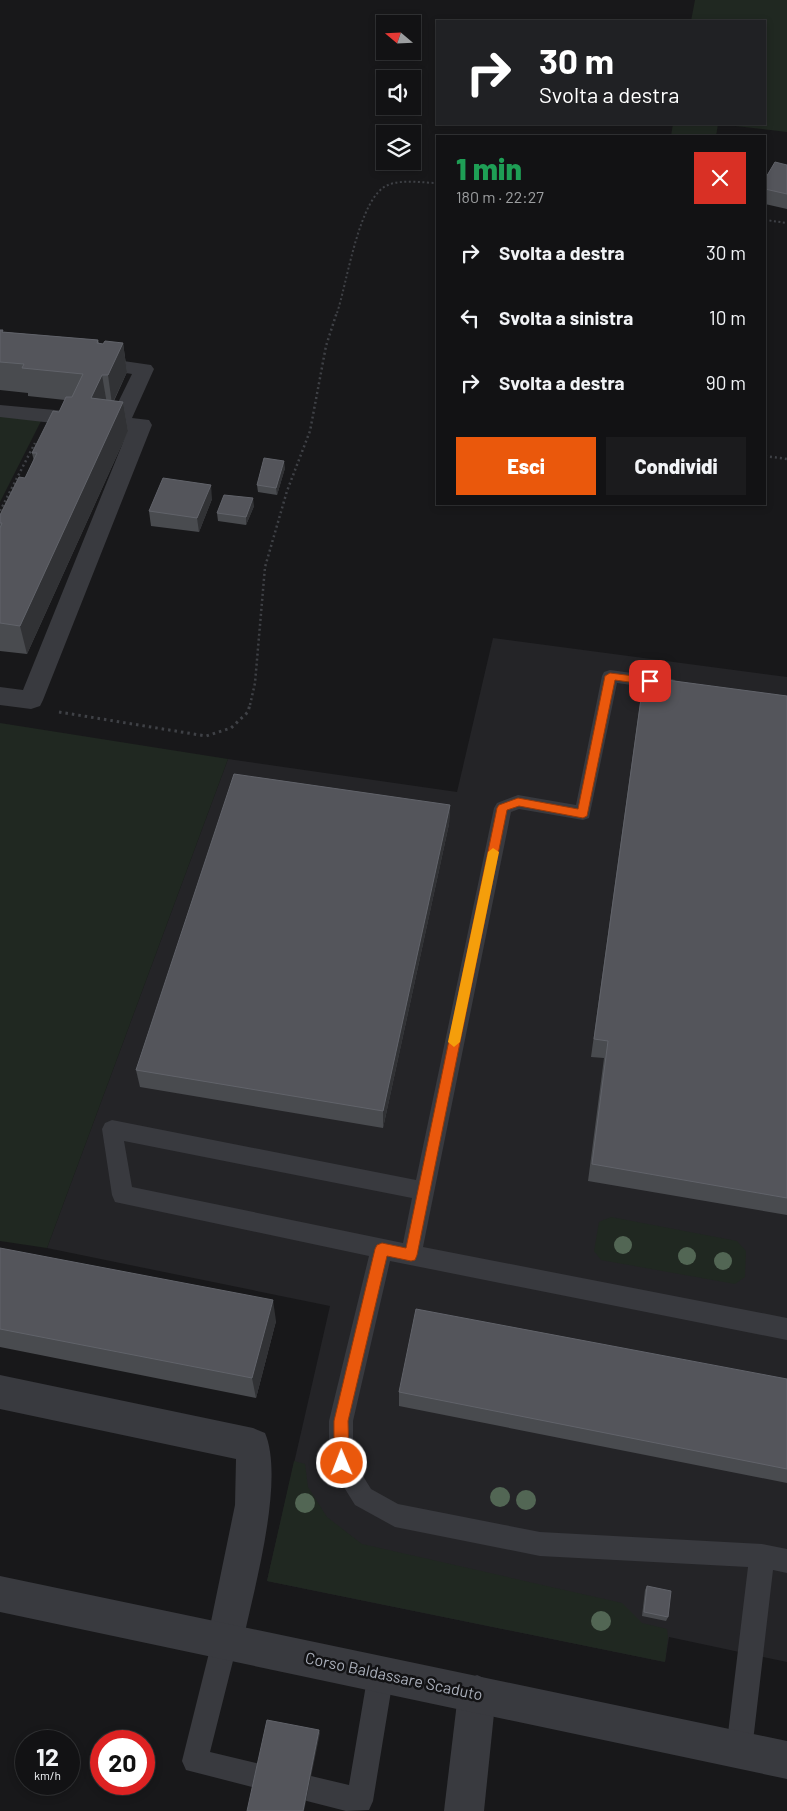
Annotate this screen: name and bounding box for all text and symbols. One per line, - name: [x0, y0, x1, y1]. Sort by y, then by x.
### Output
- north arrow: [376, 15, 421, 60]
- map controls: [376, 15, 421, 170]
- text: 30 m: [539, 39, 614, 81]
- icon: right: [456, 40, 521, 105]
- button: sound: [376, 70, 421, 115]
- text: Svolta a destra: [539, 81, 680, 107]
- button: layers: [376, 125, 421, 170]
- text: 1 min: [456, 150, 522, 186]
- button: close: [694, 152, 746, 204]
- text: 180 m · 22:27: [456, 187, 544, 206]
- icon: right: [456, 239, 484, 267]
- text: Svolta a destra: [499, 241, 625, 264]
- text: 30 m: [706, 241, 746, 264]
- icon: left: [456, 304, 484, 332]
- text: Svolta a sinistra: [499, 306, 633, 329]
- text: 10 m: [709, 306, 746, 329]
- icon: right: [456, 369, 484, 397]
- text: Svolta a destra: [499, 371, 625, 394]
- text: 90 m: [706, 371, 746, 394]
- button: Esci: [456, 437, 596, 495]
- button: Condividi: [606, 437, 746, 495]
- pin: [629, 660, 671, 702]
- icon: arrive: [636, 667, 664, 695]
- position arrow: [315, 1436, 367, 1488]
- street label: Corso Baldassare Scaduto: [304, 1647, 484, 1704]
- speed limit sign: 20: [90, 1730, 155, 1795]
- text: 12: [36, 1741, 59, 1771]
- text: km/h: [34, 1768, 61, 1782]

